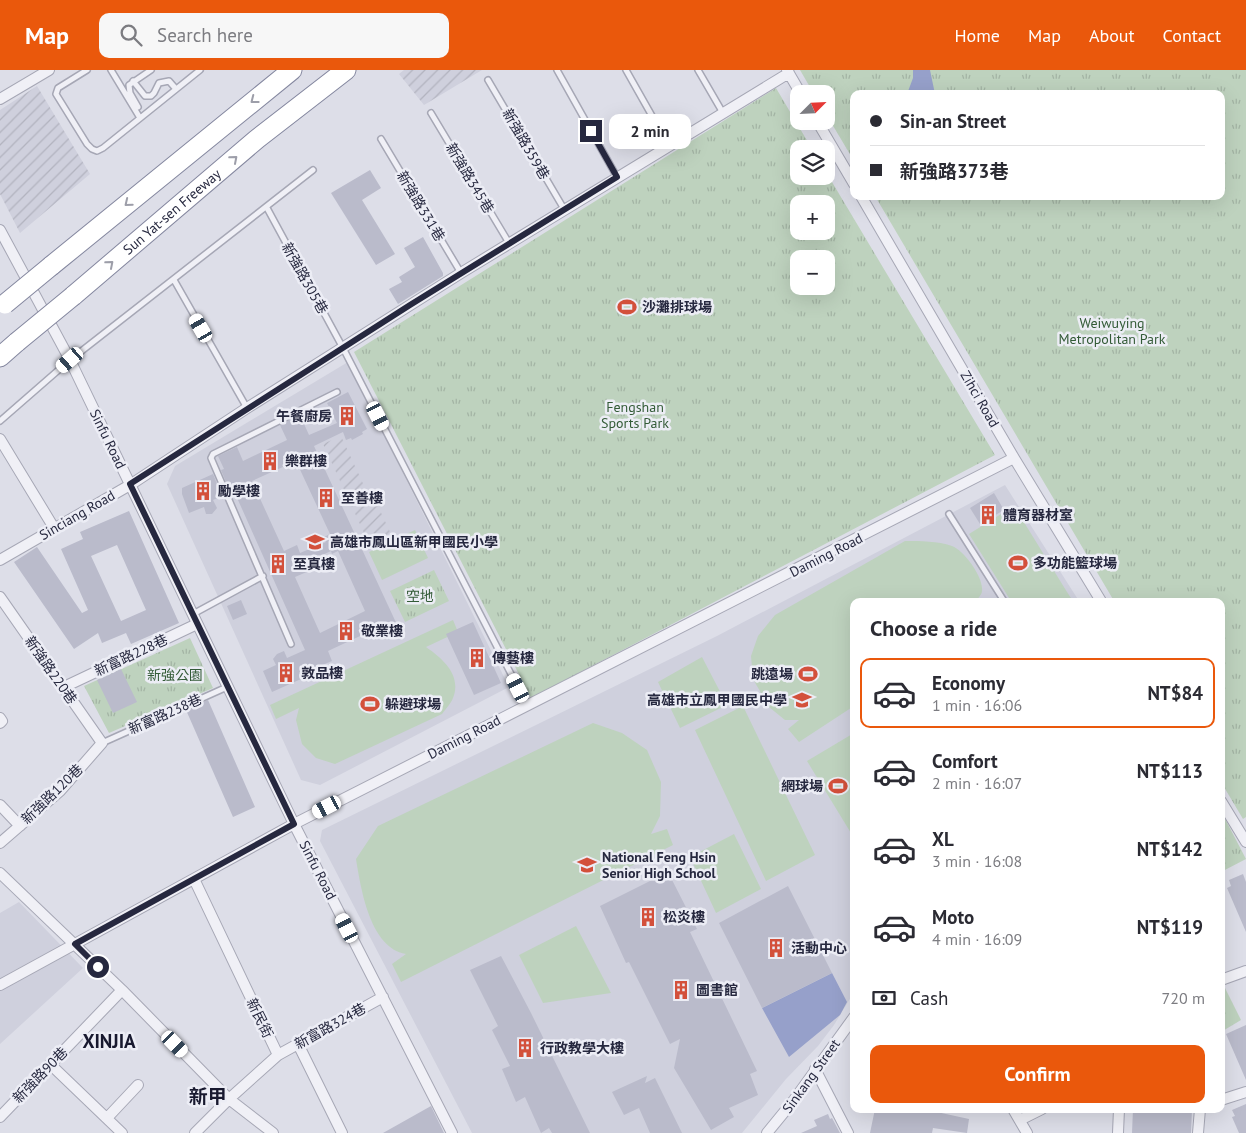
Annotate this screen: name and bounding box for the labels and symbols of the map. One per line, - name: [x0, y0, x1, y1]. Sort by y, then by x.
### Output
- north arrow: [790, 85, 835, 130]
- one-way arrow: [250, 94, 260, 103]
- street label: 新強路359巷: [498, 105, 554, 183]
- callout: 2 min: [608, 114, 691, 148]
- route end: [580, 120, 602, 142]
- street label: 新強路345巷: [442, 140, 498, 216]
- one-way arrow: [228, 155, 237, 164]
- street label: Sun Yat-sen Freeway: [119, 164, 225, 258]
- street label: 新強路331巷: [393, 168, 449, 244]
- one-way arrow: [125, 197, 134, 205]
- street label: 新強路305巷: [278, 239, 332, 317]
- one-way arrow: [105, 261, 114, 270]
- sports icon: 沙灘排球場: [616, 296, 638, 318]
- place label: 沙灘排球場: [642, 298, 712, 316]
- car: [187, 311, 214, 345]
- park label: Weiwuying Metropolitan Park: [1059, 314, 1166, 348]
- car: [53, 344, 86, 376]
- street label: Zihci Road: [957, 367, 1003, 431]
- park label: Fengshan Sports Park: [601, 398, 669, 432]
- car: [364, 399, 391, 433]
- building icon: 午餐廚房: [336, 405, 358, 427]
- street label: Sinfu Road: [86, 406, 130, 472]
- place label: 午餐廚房: [276, 407, 332, 425]
- building icon: 樂群樓: [259, 450, 281, 472]
- place label: 樂群樓: [285, 452, 327, 470]
- building icon: 勵學樓: [192, 480, 214, 502]
- place label: 勵學樓: [218, 482, 260, 500]
- street label: Sinciang Road: [36, 486, 118, 544]
- building icon: 至善樓: [315, 487, 337, 509]
- place label: 至善樓: [341, 489, 383, 507]
- building icon: 體育器材室: [977, 504, 999, 526]
- place label: 體育器材室: [1003, 506, 1073, 524]
- street label: Daming Road: [786, 529, 866, 581]
- school or university icon: 高雄市鳳山區新甲國民小學: [304, 531, 326, 553]
- place label: 高雄市鳳山區新甲國民小學: [330, 533, 498, 551]
- sports icon: 多功能籃球場: [1007, 552, 1029, 574]
- building icon: 至真樓: [267, 553, 289, 575]
- place label: 多功能籃球場: [1033, 554, 1117, 572]
- place label: 至真樓: [293, 555, 335, 573]
- park label: 空地: [406, 587, 434, 605]
- building icon: 敬業樓: [335, 620, 357, 642]
- place label: 敬業樓: [361, 622, 403, 640]
- street label: 新富路228巷: [91, 630, 171, 680]
- street label: 新強路220巷: [21, 633, 81, 707]
- building icon: 傳藝樓: [466, 647, 488, 669]
- place label: 傳藝樓: [492, 649, 534, 667]
- building icon: 敦品樓: [275, 662, 297, 684]
- sports icon: 跳遠場: [797, 663, 819, 685]
- place label: 敦品樓: [301, 664, 343, 682]
- place label: 跳遠場: [751, 665, 793, 683]
- park label: 新強公園: [147, 666, 203, 684]
- car: [504, 671, 531, 705]
- school or university icon: 高雄市立鳳甲國民中學: [791, 689, 813, 711]
- street label: 新富路238巷: [125, 690, 205, 738]
- place label: 高雄市立鳳甲國民中學: [647, 691, 787, 709]
- sports icon: 躲避球場: [359, 693, 381, 715]
- place label: 躲避球場: [385, 695, 441, 713]
- street label: Daming Road: [424, 711, 504, 763]
- street label: 新強路120巷: [17, 760, 87, 828]
- sports icon: 網球場: [827, 775, 849, 797]
- place label: 網球場: [781, 777, 823, 795]
- car: [310, 794, 343, 820]
- street label: Sinfu Road: [295, 837, 341, 903]
- place label: National Feng Hsin Senior High School: [602, 848, 717, 882]
- school or university icon: National Feng Hsin Senior High School: [576, 854, 598, 876]
- building icon: 松炎樓: [637, 906, 659, 928]
- place label: 松炎樓: [663, 908, 705, 926]
- car: [333, 911, 360, 945]
- building icon: 活動中心: [765, 937, 787, 959]
- place label: 活動中心: [791, 939, 847, 957]
- route start: [87, 956, 109, 978]
- building icon: 圖書館: [670, 979, 692, 1001]
- place label: 圖書館: [696, 981, 738, 999]
- street label: 新民街: [243, 995, 277, 1041]
- street label: 新富路324巷: [291, 999, 369, 1053]
- car: [159, 1028, 190, 1060]
- district label: XINJIA: [82, 1029, 136, 1053]
- street label: Sinkang Street: [778, 1035, 844, 1117]
- building icon: 行政教學大樓: [514, 1037, 536, 1059]
- place label: 行政教學大樓: [540, 1039, 624, 1057]
- street label: 新強路90巷: [9, 1043, 71, 1107]
- district label: 新甲: [189, 1084, 227, 1108]

